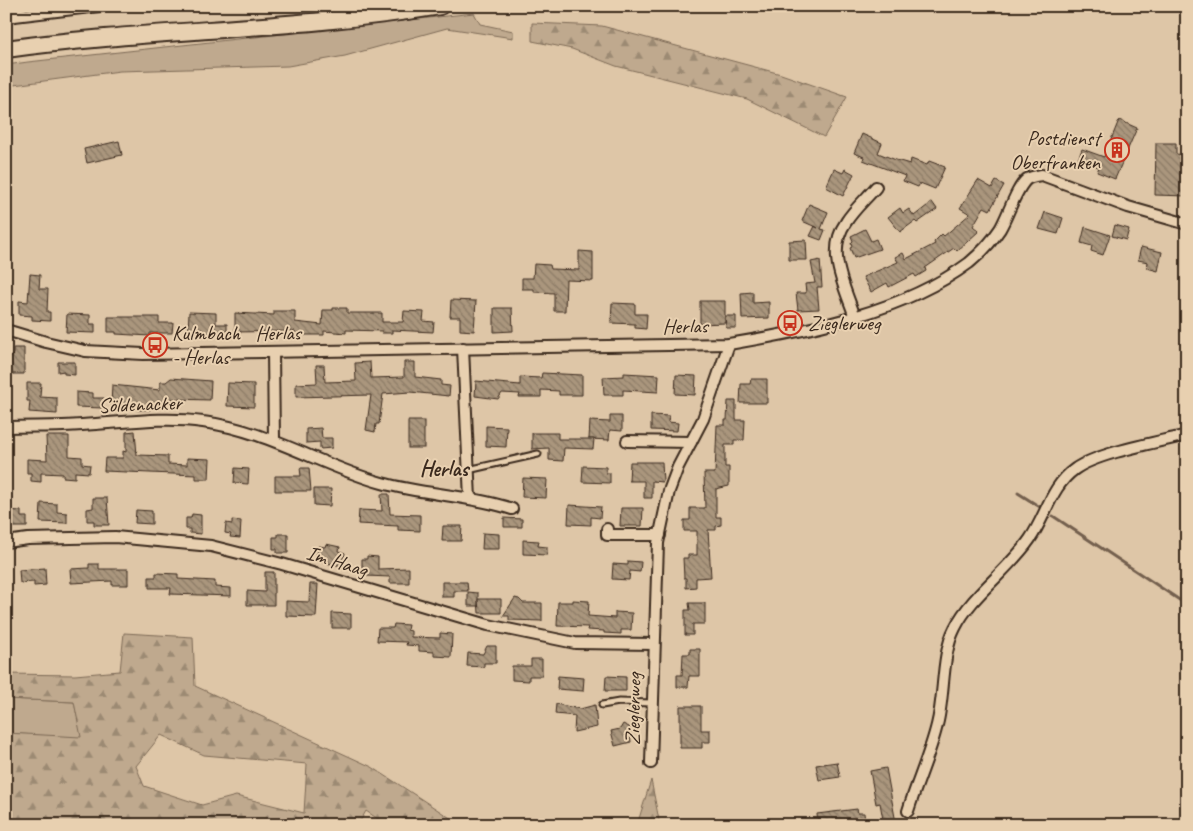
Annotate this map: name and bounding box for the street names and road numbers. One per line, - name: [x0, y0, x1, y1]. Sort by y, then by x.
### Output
- street label: Herlas: [662, 313, 710, 339]
- street label: Herlas: [255, 320, 303, 346]
- street label: Söldenacker: [98, 389, 184, 418]
- street label: Im Haag: [303, 539, 372, 583]
- street label: Zieglerweg: [619, 671, 647, 745]

